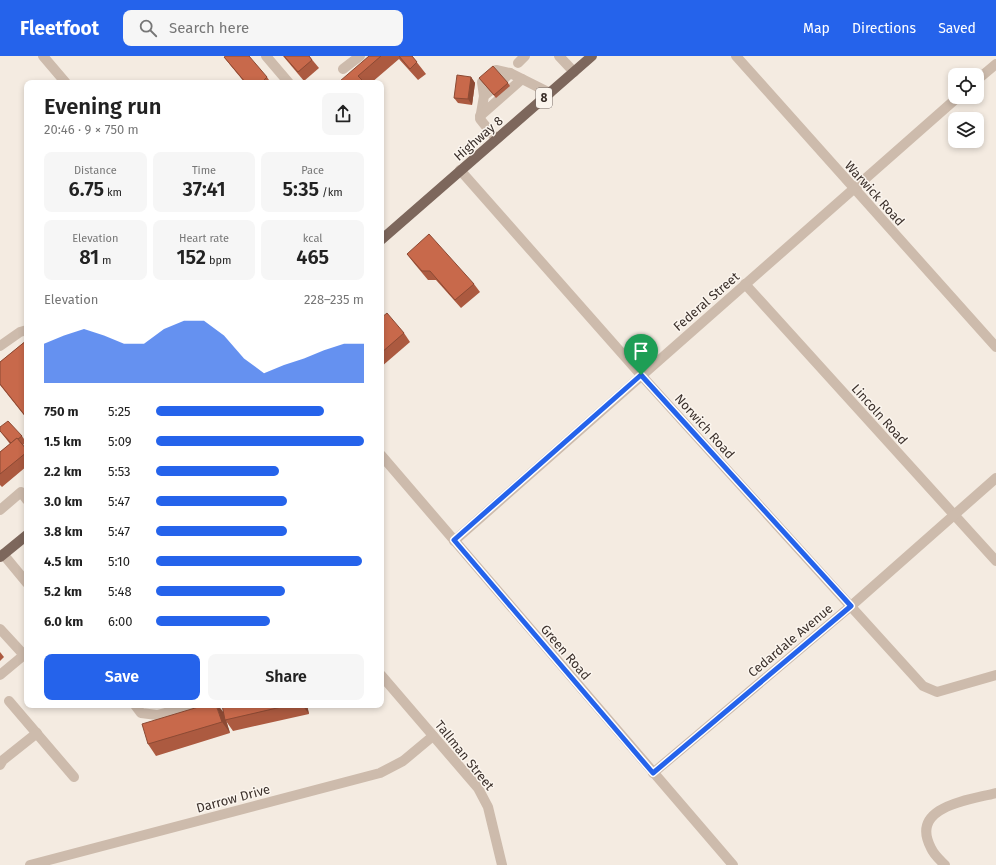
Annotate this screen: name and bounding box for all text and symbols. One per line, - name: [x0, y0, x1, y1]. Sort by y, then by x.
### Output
- search box: [123, 10, 403, 46]
- text: Fleetfoot: [20, 17, 99, 40]
- icon: search: [137, 17, 159, 39]
- text: Search here: [169, 19, 249, 37]
- text: Map: [803, 20, 830, 37]
- text: Directions: [852, 20, 916, 37]
- text: Saved: [938, 20, 976, 37]
- map controls: [948, 68, 984, 148]
- button: locate: [948, 68, 984, 104]
- road number: 8: [536, 88, 552, 108]
- text: Evening run: [44, 93, 161, 120]
- button: share: [322, 93, 364, 135]
- button: layers: [948, 112, 984, 148]
- street label: Highway 8: [451, 113, 506, 164]
- text: 20:46 · 9 × 750 m: [44, 122, 139, 137]
- street label: Warwick Road: [842, 158, 908, 229]
- text: Distance: [74, 164, 117, 177]
- text: Time: [192, 164, 216, 177]
- text: Pace: [301, 164, 324, 177]
- text: 6.75: [69, 177, 104, 201]
- text: 37:41: [182, 177, 226, 201]
- text: 5:35: [283, 177, 319, 201]
- text: km: [104, 186, 122, 199]
- text: /km: [319, 186, 343, 199]
- text: Elevation: [72, 232, 118, 245]
- text: Heart rate: [179, 232, 229, 245]
- text: kcal: [303, 232, 323, 245]
- text: 81: [79, 245, 99, 269]
- text: 152: [176, 245, 206, 269]
- text: 465: [296, 245, 329, 269]
- text: m: [99, 254, 112, 267]
- text: bpm: [206, 254, 232, 267]
- street label: Federal Street: [670, 269, 742, 334]
- text: Elevation: [44, 292, 98, 307]
- text: 228–235 m: [304, 292, 364, 307]
- pin: [624, 334, 658, 375]
- icon: arrive: [630, 340, 652, 362]
- street label: Lincoln Road: [849, 381, 911, 448]
- street label: Norwich Road: [672, 391, 738, 462]
- text: 750 m: [44, 404, 79, 419]
- text: 5:25: [108, 404, 131, 419]
- text: 1.5 km: [44, 434, 82, 449]
- text: 5:09: [108, 434, 132, 449]
- text: 2.2 km: [44, 464, 82, 479]
- text: 5:53: [108, 464, 131, 479]
- text: 3.0 km: [44, 494, 83, 509]
- text: 5:47: [108, 494, 130, 509]
- text: 3.8 km: [44, 524, 83, 539]
- text: 5:47: [108, 524, 130, 539]
- text: 4.5 km: [44, 554, 83, 569]
- text: 5:10: [108, 554, 130, 569]
- text: 5.2 km: [44, 584, 82, 599]
- text: 5:48: [108, 584, 132, 599]
- street label: Cedardale Avenue: [745, 601, 836, 680]
- text: 6.0 km: [44, 614, 83, 629]
- text: 6:00: [108, 614, 133, 629]
- street label: Green Road: [538, 622, 594, 683]
- button: Save: [44, 654, 200, 700]
- button: Share: [208, 654, 364, 700]
- street label: Tallman Street: [432, 717, 497, 793]
- street label: Darrow Drive: [195, 781, 272, 816]

